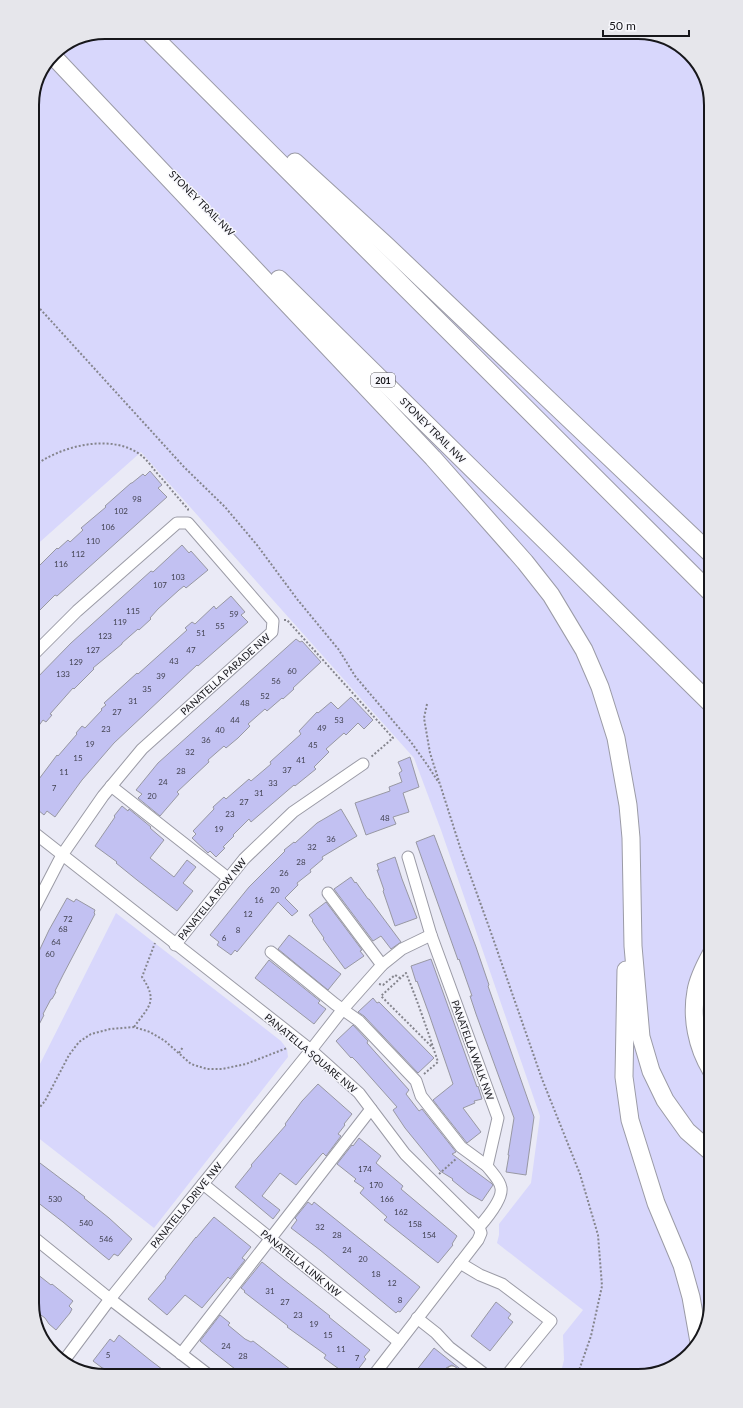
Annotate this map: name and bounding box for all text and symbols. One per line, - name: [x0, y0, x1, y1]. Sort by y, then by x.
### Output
- scale bar: [603, 12, 689, 38]
- text: 50 m: [609, 18, 636, 33]
- street label: STONEY TRAIL NW: [167, 168, 238, 239]
- road number: 201: [371, 373, 395, 387]
- street label: STONEY TRAIL NW: [398, 395, 469, 466]
- house number: 98: [132, 494, 142, 504]
- house number: 102: [114, 506, 128, 516]
- house number: 106: [101, 522, 115, 532]
- house number: 110: [86, 536, 100, 546]
- house number: 112: [71, 549, 85, 559]
- house number: 116: [54, 559, 68, 569]
- house number: 103: [171, 572, 185, 582]
- house number: 107: [153, 580, 167, 590]
- house number: 115: [126, 606, 140, 616]
- house number: 59: [229, 609, 239, 619]
- house number: 119: [113, 617, 127, 627]
- house number: 55: [215, 621, 225, 631]
- house number: 51: [196, 628, 206, 638]
- street label: PANATELLA PARADE NW: [178, 630, 273, 717]
- house number: 123: [98, 631, 112, 641]
- house number: 127: [86, 645, 100, 655]
- house number: 47: [186, 645, 196, 655]
- house number: 43: [169, 656, 179, 666]
- house number: 129: [69, 657, 83, 667]
- house number: 60: [287, 666, 297, 676]
- house number: 133: [56, 669, 70, 679]
- house number: 39: [156, 671, 166, 681]
- house number: 56: [271, 676, 281, 686]
- house number: 35: [142, 684, 152, 694]
- house number: 52: [260, 691, 270, 701]
- house number: 31: [128, 696, 138, 706]
- house number: 48: [240, 698, 250, 708]
- house number: 27: [112, 707, 122, 717]
- house number: 44: [230, 715, 240, 725]
- house number: 53: [334, 715, 344, 725]
- house number: 49: [317, 723, 327, 733]
- house number: 23: [101, 724, 111, 734]
- house number: 40: [215, 725, 225, 735]
- house number: 36: [201, 735, 211, 745]
- house number: 19: [85, 739, 95, 749]
- house number: 45: [308, 740, 318, 750]
- house number: 32: [185, 747, 195, 757]
- house number: 15: [73, 753, 83, 763]
- house number: 41: [296, 755, 306, 765]
- house number: 37: [282, 765, 292, 775]
- house number: 28: [176, 766, 186, 776]
- house number: 11: [59, 767, 69, 777]
- house number: 24: [158, 777, 168, 787]
- house number: 33: [268, 778, 278, 788]
- house number: 7: [52, 783, 57, 793]
- house number: 31: [254, 788, 264, 798]
- house number: 20: [147, 791, 157, 801]
- house number: 27: [239, 797, 249, 807]
- house number: 23: [225, 809, 235, 819]
- house number: 48: [380, 813, 390, 823]
- house number: 19: [214, 824, 224, 834]
- house number: 36: [326, 834, 336, 844]
- house number: 32: [307, 842, 317, 852]
- street label: PANATELLA ROW NW: [175, 855, 249, 942]
- house number: 28: [296, 857, 306, 867]
- house number: 26: [279, 868, 289, 878]
- house number: 20: [270, 885, 280, 895]
- house number: 16: [254, 895, 264, 905]
- house number: 12: [243, 909, 253, 919]
- house number: 72: [63, 914, 73, 924]
- house number: 68: [58, 924, 68, 934]
- house number: 8: [236, 925, 241, 935]
- house number: 6: [222, 933, 227, 943]
- house number: 64: [51, 937, 61, 947]
- house number: 60: [45, 949, 55, 959]
- street label: PANATELLA WALK NW: [449, 998, 497, 1102]
- street label: PANATELLA SQUARE NW: [262, 1011, 360, 1096]
- street label: PANATELLA DRIVE NW: [148, 1159, 225, 1250]
- house number: 174: [358, 1164, 372, 1174]
- house number: 170: [369, 1180, 383, 1190]
- house number: 530: [48, 1194, 62, 1204]
- house number: 166: [380, 1194, 394, 1204]
- house number: 162: [394, 1207, 408, 1217]
- house number: 540: [79, 1218, 93, 1228]
- house number: 158: [408, 1219, 422, 1229]
- house number: 32: [315, 1222, 325, 1232]
- street label: PANATELLA LINK NW: [258, 1227, 344, 1299]
- house number: 28: [332, 1230, 342, 1240]
- house number: 154: [422, 1230, 436, 1240]
- house number: 546: [99, 1234, 113, 1244]
- house number: 24: [342, 1245, 352, 1255]
- house number: 20: [358, 1254, 368, 1264]
- house number: 18: [371, 1269, 381, 1279]
- house number: 12: [387, 1278, 397, 1288]
- house number: 31: [265, 1286, 275, 1296]
- house number: 8: [398, 1295, 403, 1305]
- house number: 27: [280, 1297, 290, 1307]
- house number: 23: [293, 1310, 303, 1320]
- house number: 19: [309, 1319, 319, 1329]
- house number: 15: [323, 1330, 333, 1340]
- house number: 24: [221, 1341, 231, 1351]
- house number: 11: [336, 1344, 346, 1354]
- house number: 5: [106, 1350, 111, 1360]
- house number: 28: [238, 1351, 248, 1361]
- house number: 7: [355, 1353, 360, 1363]

